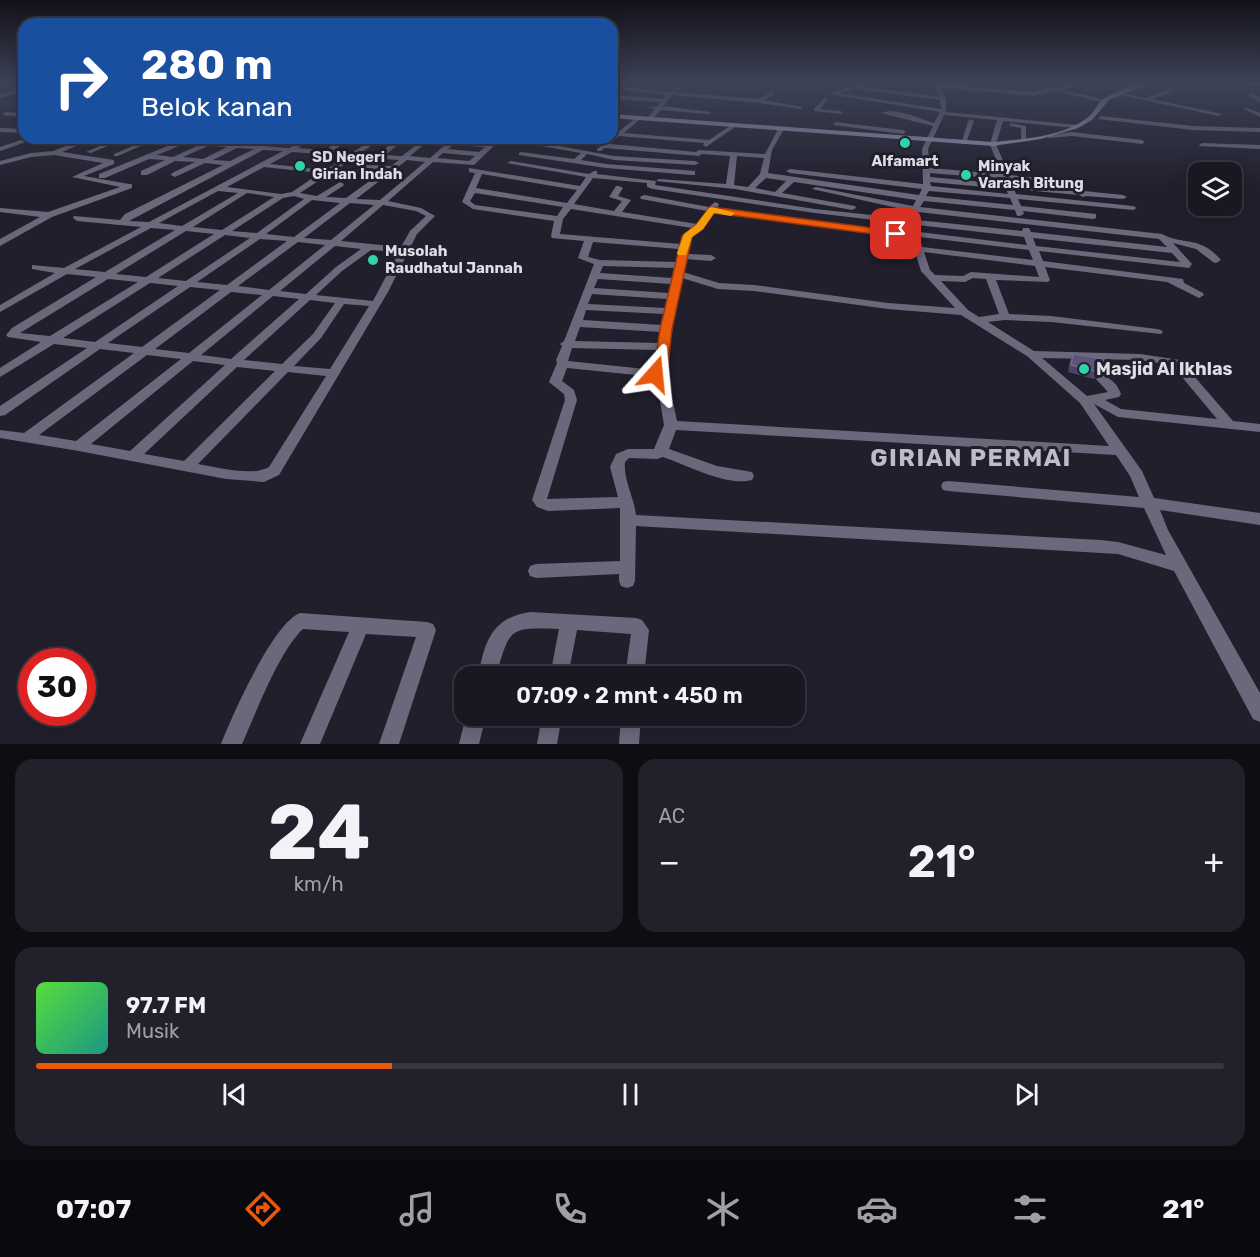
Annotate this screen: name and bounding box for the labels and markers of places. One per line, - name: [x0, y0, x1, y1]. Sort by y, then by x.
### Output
- marker: Alfamart: [898, 136, 912, 150]
- place label: SD Negeri Girian Indah: [312, 148, 402, 183]
- place label: Alfamart: [872, 152, 938, 170]
- place label: Minyak Varash Bitung: [978, 157, 1084, 192]
- marker: SD Negeri Girian Indah: [293, 159, 307, 173]
- marker: Minyak Varash Bitung: [959, 168, 973, 182]
- pin: [870, 208, 921, 259]
- place label: Musolah Raudhatul Jannah: [385, 242, 523, 277]
- marker: Musolah Raudhatul Jannah: [366, 253, 380, 267]
- place label: Masjid Al Ikhlas: [1096, 358, 1233, 380]
- marker: Masjid Al Ikhlas: [1077, 362, 1091, 376]

